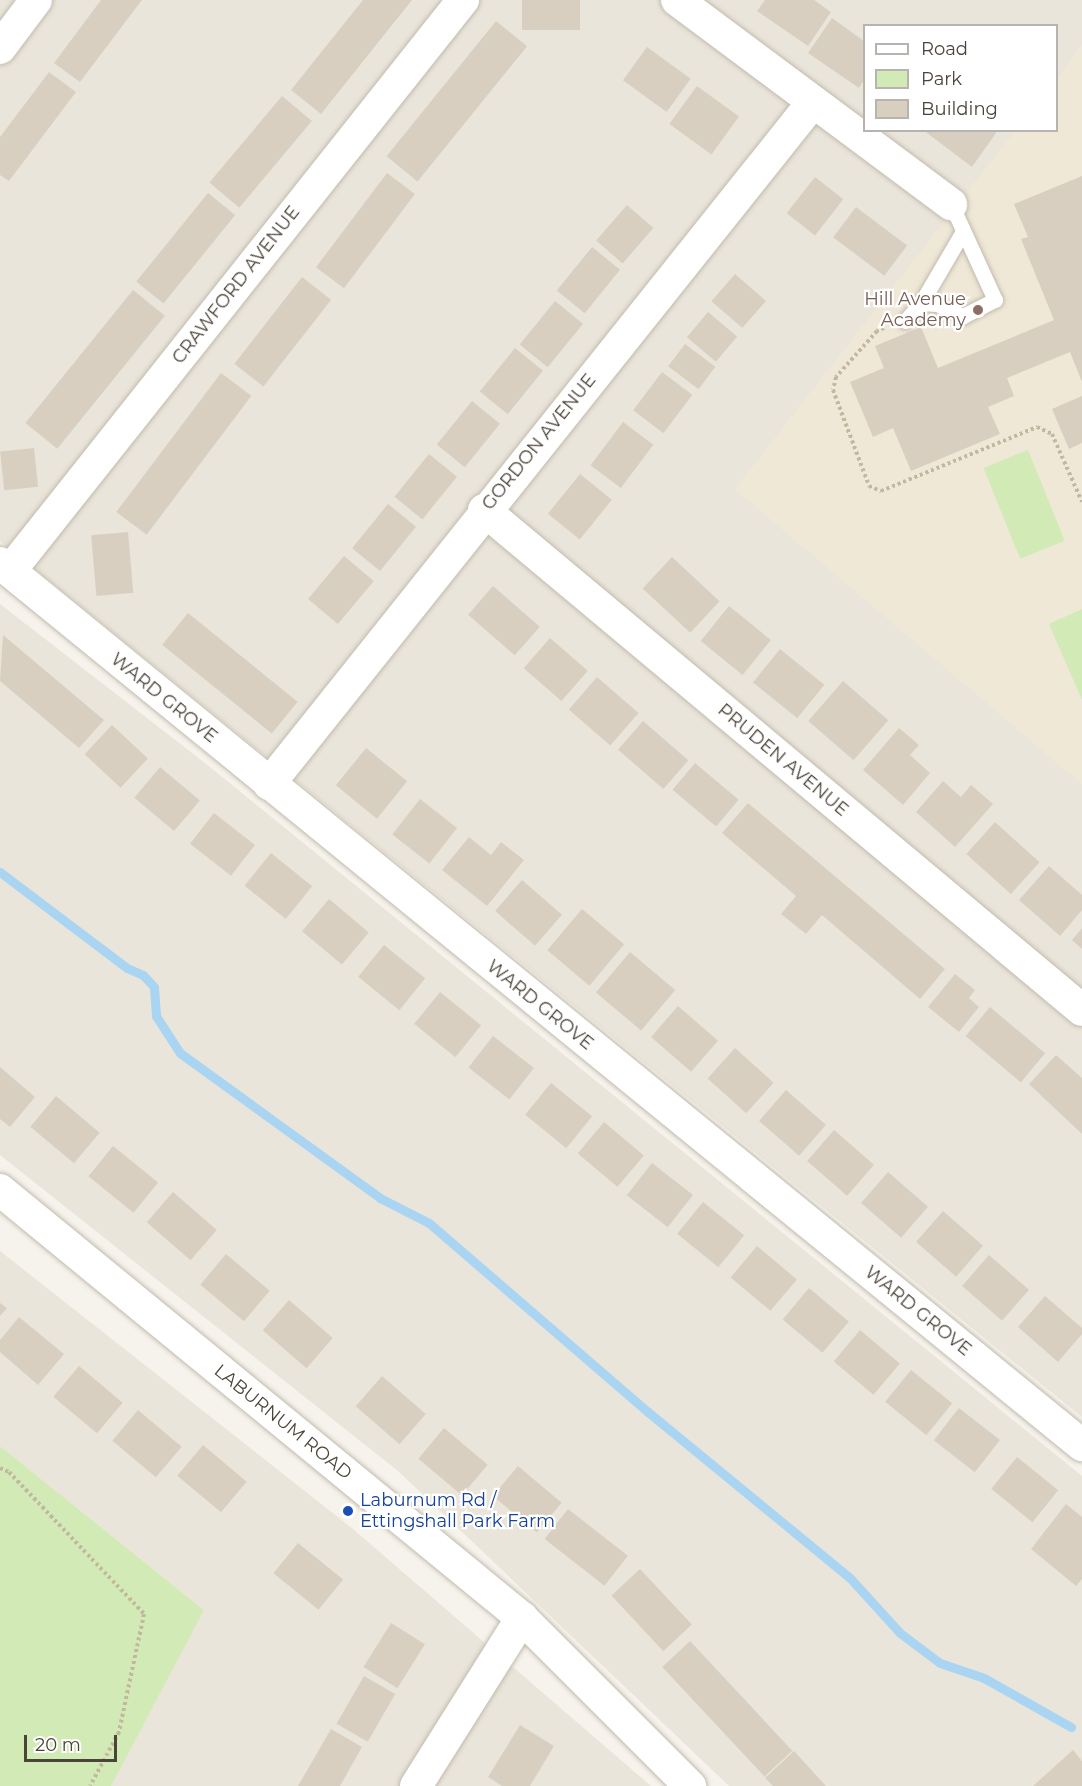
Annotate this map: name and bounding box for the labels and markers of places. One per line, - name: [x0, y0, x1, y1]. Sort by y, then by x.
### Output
- place label: Hill Avenue Academy: [864, 289, 966, 332]
- marker: Hill Avenue Academy: [971, 303, 985, 317]
- place label: Laburnum Rd / Ettingshall Park Farm: [360, 1490, 555, 1532]
- marker: Laburnum Rd / Ettingshall Park Farm: [341, 1504, 355, 1518]

